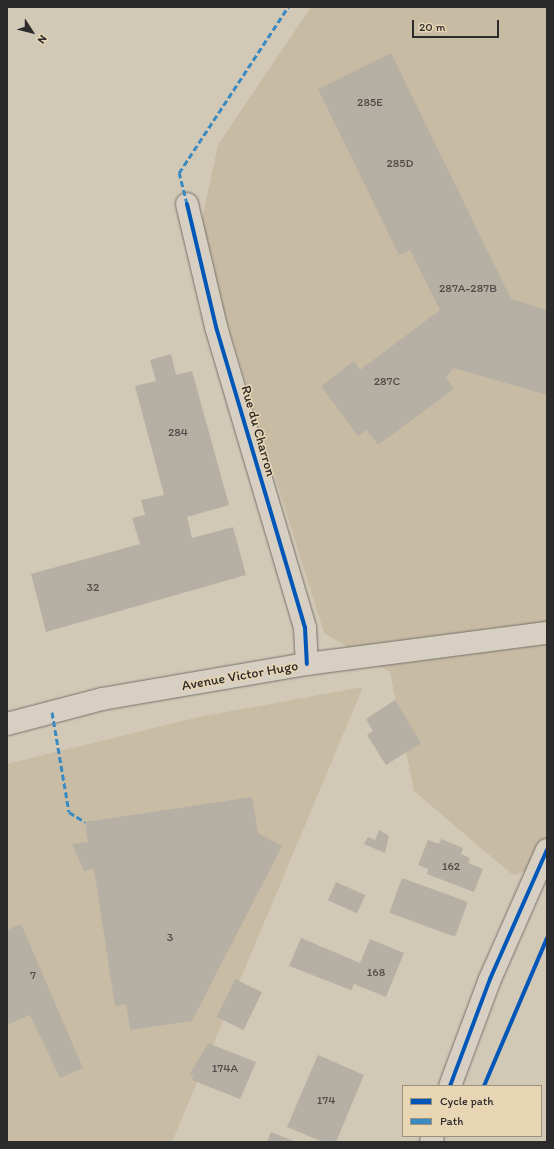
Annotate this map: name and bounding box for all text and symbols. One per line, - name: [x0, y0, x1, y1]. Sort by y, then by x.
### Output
- north arrow: [12, 12, 52, 52]
- scale bar: [414, 12, 501, 38]
- text: 20 m: [419, 20, 446, 34]
- text: N: [35, 33, 50, 46]
- house number: 285E: [357, 96, 383, 110]
- house number: 285D: [386, 157, 414, 171]
- house number: 287A-287B: [439, 282, 497, 296]
- house number: 287C: [374, 375, 400, 389]
- street label: Rue du Charron: [237, 383, 279, 479]
- house number: 284: [168, 426, 188, 440]
- house number: 32: [87, 581, 99, 595]
- street label: Avenue Victor Hugo: [180, 657, 300, 695]
- house number: 162: [442, 860, 460, 874]
- house number: 3: [167, 931, 173, 945]
- house number: 168: [367, 966, 385, 980]
- house number: 7: [30, 969, 36, 983]
- house number: 174A: [212, 1062, 238, 1076]
- legend: [402, 1085, 542, 1137]
- house number: 174: [317, 1094, 335, 1108]
- text: Cycle path: [440, 1094, 494, 1108]
- text: Path: [440, 1114, 463, 1128]

